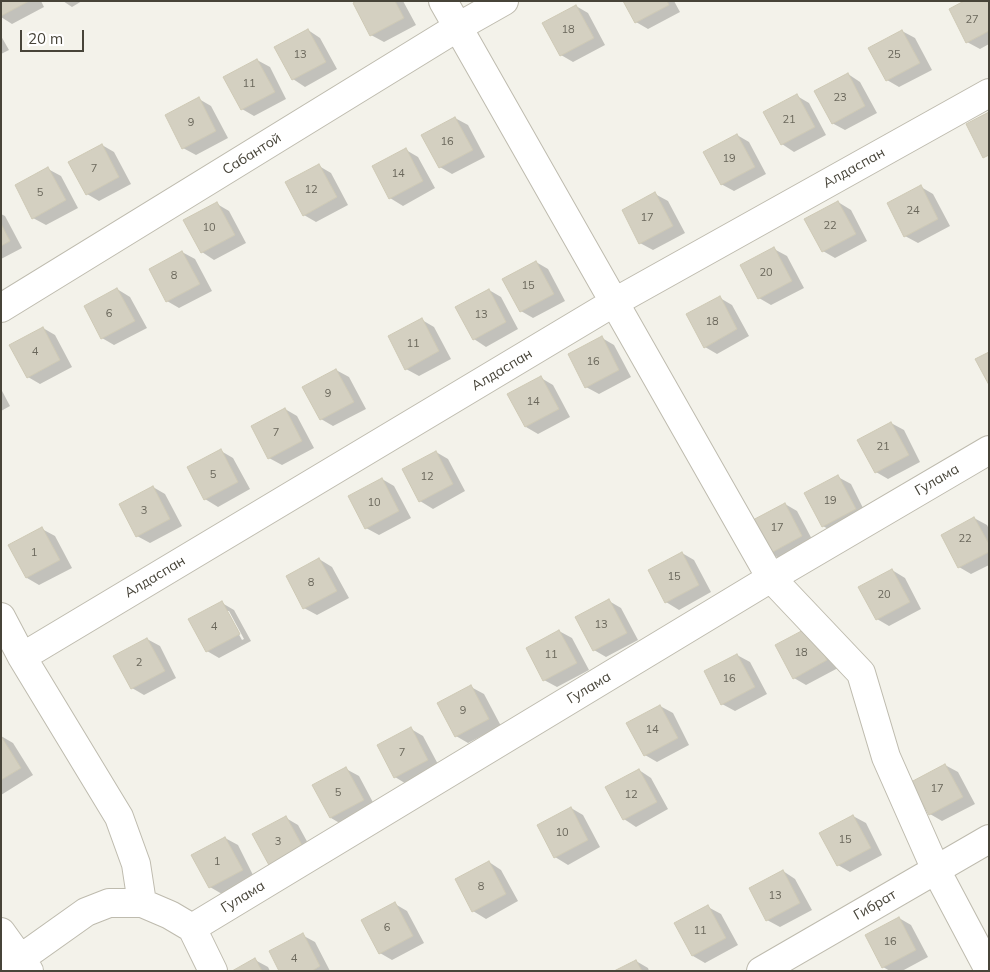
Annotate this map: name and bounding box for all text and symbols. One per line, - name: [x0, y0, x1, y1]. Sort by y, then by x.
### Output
- house number: 27: [965, 13, 979, 27]
- scale bar: [22, 20, 86, 52]
- house number: 18: [561, 23, 575, 37]
- text: 20 m: [28, 29, 63, 48]
- house number: 13: [293, 48, 307, 62]
- house number: 25: [887, 48, 901, 62]
- house number: 11: [242, 77, 256, 91]
- house number: 23: [833, 91, 847, 105]
- house number: 21: [782, 113, 796, 127]
- house number: 9: [188, 116, 194, 130]
- street label: Сабантой: [220, 129, 284, 179]
- house number: 16: [440, 135, 454, 149]
- street label: Алдаспан: [820, 144, 888, 192]
- house number: 19: [722, 152, 736, 166]
- house number: 7: [91, 162, 97, 176]
- house number: 14: [391, 167, 405, 181]
- house number: 12: [304, 183, 318, 197]
- house number: 5: [37, 186, 43, 200]
- house number: 24: [906, 204, 920, 218]
- house number: 17: [640, 211, 654, 225]
- house number: 22: [823, 219, 837, 233]
- house number: 10: [202, 221, 216, 235]
- house number: 20: [759, 266, 773, 280]
- house number: 8: [171, 269, 177, 283]
- house number: 15: [521, 279, 535, 293]
- house number: 6: [106, 307, 112, 321]
- house number: 13: [474, 308, 488, 322]
- house number: 18: [705, 315, 719, 329]
- house number: 11: [406, 337, 420, 351]
- house number: 4: [32, 345, 38, 359]
- street label: Алдаспан: [469, 345, 535, 395]
- house number: 16: [586, 355, 600, 369]
- house number: 9: [325, 387, 331, 401]
- house number: 14: [526, 395, 540, 409]
- house number: 7: [273, 426, 279, 440]
- house number: 21: [876, 440, 890, 454]
- street label: Гулама: [912, 461, 962, 499]
- house number: 5: [210, 468, 216, 482]
- house number: 12: [420, 470, 434, 484]
- house number: 19: [823, 494, 837, 508]
- house number: 10: [367, 496, 381, 510]
- house number: 3: [141, 504, 147, 518]
- house number: 17: [770, 521, 784, 535]
- house number: 22: [958, 532, 972, 546]
- house number: 1: [31, 546, 37, 560]
- street label: Алдаспан: [122, 552, 188, 602]
- house number: 15: [667, 570, 681, 584]
- house number: 8: [308, 576, 314, 590]
- house number: 20: [877, 588, 891, 602]
- house number: 13: [594, 618, 608, 632]
- house number: 4: [211, 620, 217, 634]
- house number: 18: [794, 646, 808, 660]
- house number: 11: [544, 648, 558, 662]
- house number: 2: [136, 656, 142, 670]
- street label: Гулама: [564, 668, 614, 708]
- house number: 16: [722, 672, 736, 686]
- house number: 9: [460, 704, 466, 718]
- house number: 14: [645, 723, 659, 737]
- house number: 7: [399, 746, 405, 760]
- house number: 17: [930, 782, 944, 796]
- house number: 5: [335, 786, 341, 800]
- house number: 12: [624, 788, 638, 802]
- house number: 10: [555, 826, 569, 840]
- house number: 15: [838, 833, 852, 847]
- house number: 3: [275, 835, 281, 849]
- house number: 1: [214, 855, 220, 869]
- street label: Гулама: [218, 877, 268, 917]
- house number: 8: [478, 880, 484, 894]
- street label: Гибрат: [851, 886, 899, 924]
- house number: 13: [768, 889, 782, 903]
- house number: 6: [384, 921, 390, 935]
- house number: 11: [693, 924, 707, 938]
- house number: 16: [883, 935, 897, 949]
- house number: 4: [291, 952, 297, 966]

